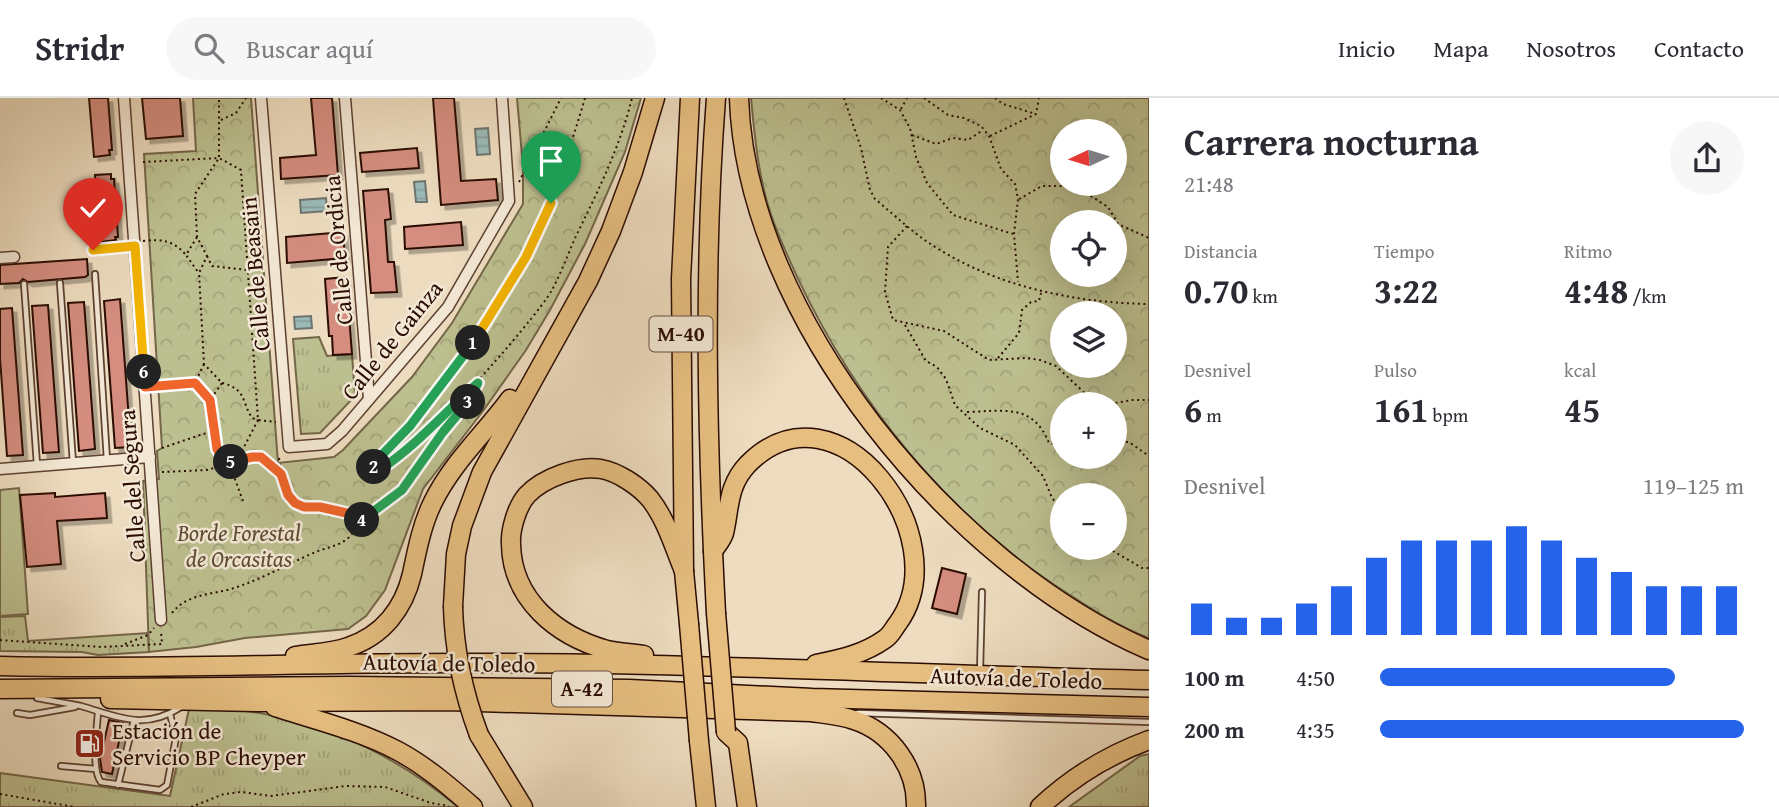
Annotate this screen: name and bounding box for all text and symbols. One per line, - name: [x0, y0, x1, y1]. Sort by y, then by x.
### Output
- search box: [166, 17, 656, 80]
- text: Stridr: [35, 24, 124, 72]
- icon: search: [190, 29, 228, 67]
- text: Buscar aquí: [246, 29, 373, 68]
- text: Inicio: [1338, 31, 1395, 66]
- text: Mapa: [1433, 31, 1489, 66]
- text: Nosotros: [1527, 31, 1616, 66]
- text: Contacto: [1654, 31, 1744, 66]
- text: Carrera nocturna: [1184, 113, 1479, 169]
- north arrow: [1050, 119, 1127, 196]
- map controls: [1050, 119, 1127, 560]
- button: share: [1670, 121, 1744, 195]
- pin: [521, 131, 581, 203]
- icon: arrive: [532, 142, 570, 180]
- text: 21:48: [1184, 167, 1234, 200]
- street label: Calle de Ordicia: [315, 174, 360, 326]
- pin: [63, 178, 123, 250]
- icon: check: [74, 189, 112, 227]
- street label: Calle de Beasain: [231, 196, 278, 352]
- button: locate: [1050, 210, 1127, 287]
- text: Distancia: [1184, 237, 1258, 265]
- text: Tiempo: [1374, 237, 1434, 265]
- text: Ritmo: [1564, 237, 1612, 265]
- text: 0.70: [1184, 265, 1248, 316]
- text: 3:22: [1374, 265, 1438, 316]
- text: 4:48: [1564, 265, 1628, 316]
- street label: Calle de Gainza: [333, 273, 450, 406]
- text: km: [1248, 282, 1278, 310]
- text: /km: [1628, 282, 1667, 310]
- button: layers: [1050, 301, 1127, 378]
- road number: M-40: [650, 316, 712, 352]
- pin: 1: [456, 326, 490, 360]
- text: 1: [468, 328, 477, 356]
- pin: 6: [127, 354, 162, 390]
- text: Desnivel: [1184, 356, 1251, 384]
- text: Pulso: [1374, 356, 1417, 384]
- text: kcal: [1564, 356, 1596, 384]
- text: 6: [139, 357, 148, 385]
- pin: 3: [450, 384, 486, 420]
- text: 6: [1184, 384, 1202, 435]
- text: 161: [1374, 384, 1428, 435]
- text: 45: [1564, 384, 1600, 435]
- text: 3: [463, 387, 472, 415]
- button: +: [1050, 392, 1127, 469]
- text: m: [1202, 401, 1222, 429]
- text: bpm: [1428, 401, 1468, 429]
- street label: Calle del Segura: [110, 409, 153, 563]
- pin: 5: [214, 444, 248, 480]
- text: 5: [226, 447, 235, 475]
- pin: 2: [356, 450, 392, 484]
- text: 2: [369, 452, 378, 480]
- text: Desnivel: [1184, 469, 1265, 502]
- text: 119–125 m: [1643, 469, 1744, 502]
- button: −: [1050, 483, 1127, 560]
- pin: 4: [344, 502, 380, 538]
- text: 4: [357, 505, 366, 533]
- park label: Borde Forestal de Orcasitas: [176, 516, 301, 575]
- street label: Autovía de Toledo: [362, 644, 536, 681]
- street label: Autovía de Toledo: [929, 658, 1103, 697]
- text: 100 m: [1184, 661, 1245, 694]
- text: 4:50: [1296, 661, 1335, 694]
- road number: A-42: [552, 672, 612, 706]
- text: 200 m: [1184, 713, 1245, 746]
- text: 4:35: [1296, 713, 1335, 746]
- place label: Estación de Servicio BP Cheyper: [112, 714, 306, 773]
- fuel station icon: Estación de Servicio BP Cheyper: [72, 727, 106, 761]

